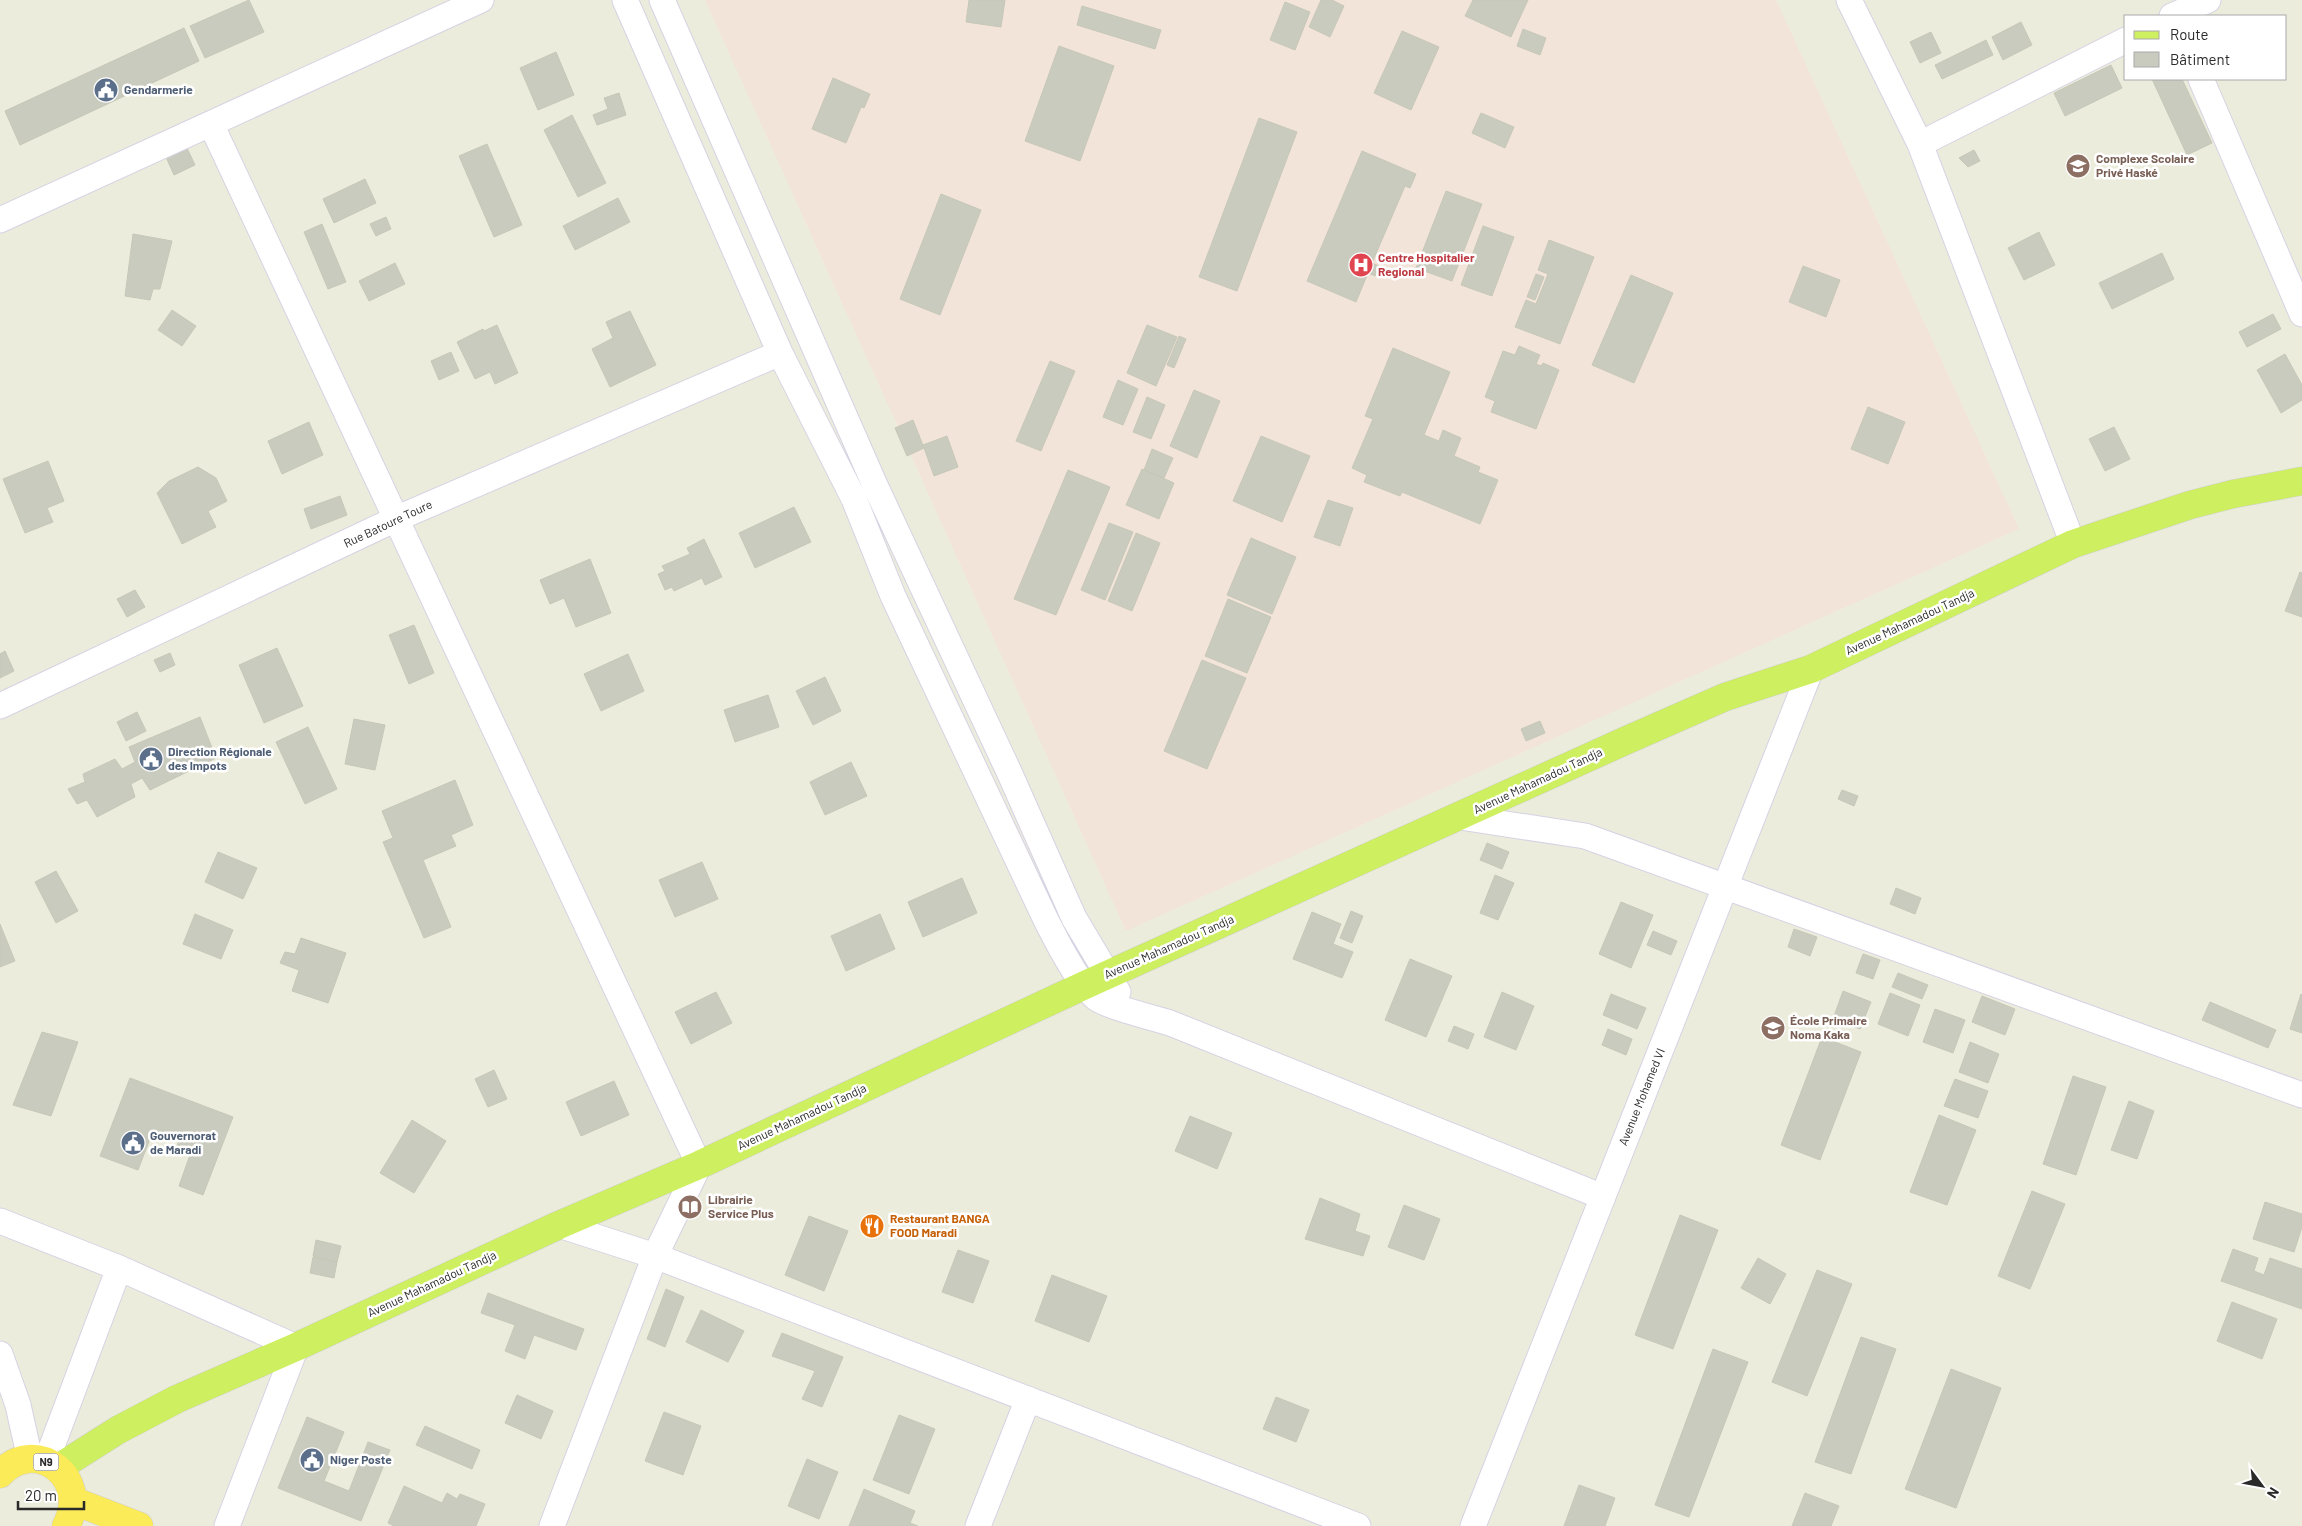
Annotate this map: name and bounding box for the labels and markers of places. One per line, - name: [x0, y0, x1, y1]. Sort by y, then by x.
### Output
- public building icon: Gendarmerie: [93, 77, 119, 103]
- place label: Gendarmerie: [124, 82, 193, 96]
- place label: Complexe Scolaire Privé Haské: [2096, 151, 2195, 179]
- school or university icon: Complexe Scolaire Privé Haské: [2065, 153, 2091, 179]
- place label: Centre Hospitalier Regional: [1378, 250, 1475, 278]
- hospital icon: Centre Hospitalier Regional: [1348, 252, 1374, 278]
- place label: Direction Régionale des Impots: [168, 744, 272, 772]
- public building icon: Direction Régionale des Impots: [138, 746, 164, 772]
- place label: École Primaire Noma Kaka: [1790, 1013, 1868, 1041]
- school or university icon: École Primaire Noma Kaka: [1760, 1015, 1786, 1041]
- place label: Gouvernorat de Maradi: [150, 1128, 216, 1156]
- public building icon: Gouvernorat de Maradi: [120, 1130, 146, 1156]
- place label: Librairie Service Plus: [708, 1192, 774, 1220]
- library icon: Librairie Service Plus: [677, 1194, 703, 1220]
- place label: Restaurant BANGA FOOD Maradi: [890, 1211, 990, 1239]
- restaurant icon: Restaurant BANGA FOOD Maradi: [859, 1213, 885, 1239]
- public building icon: Niger Poste: [299, 1447, 325, 1473]
- place label: Niger Poste: [330, 1452, 392, 1466]

